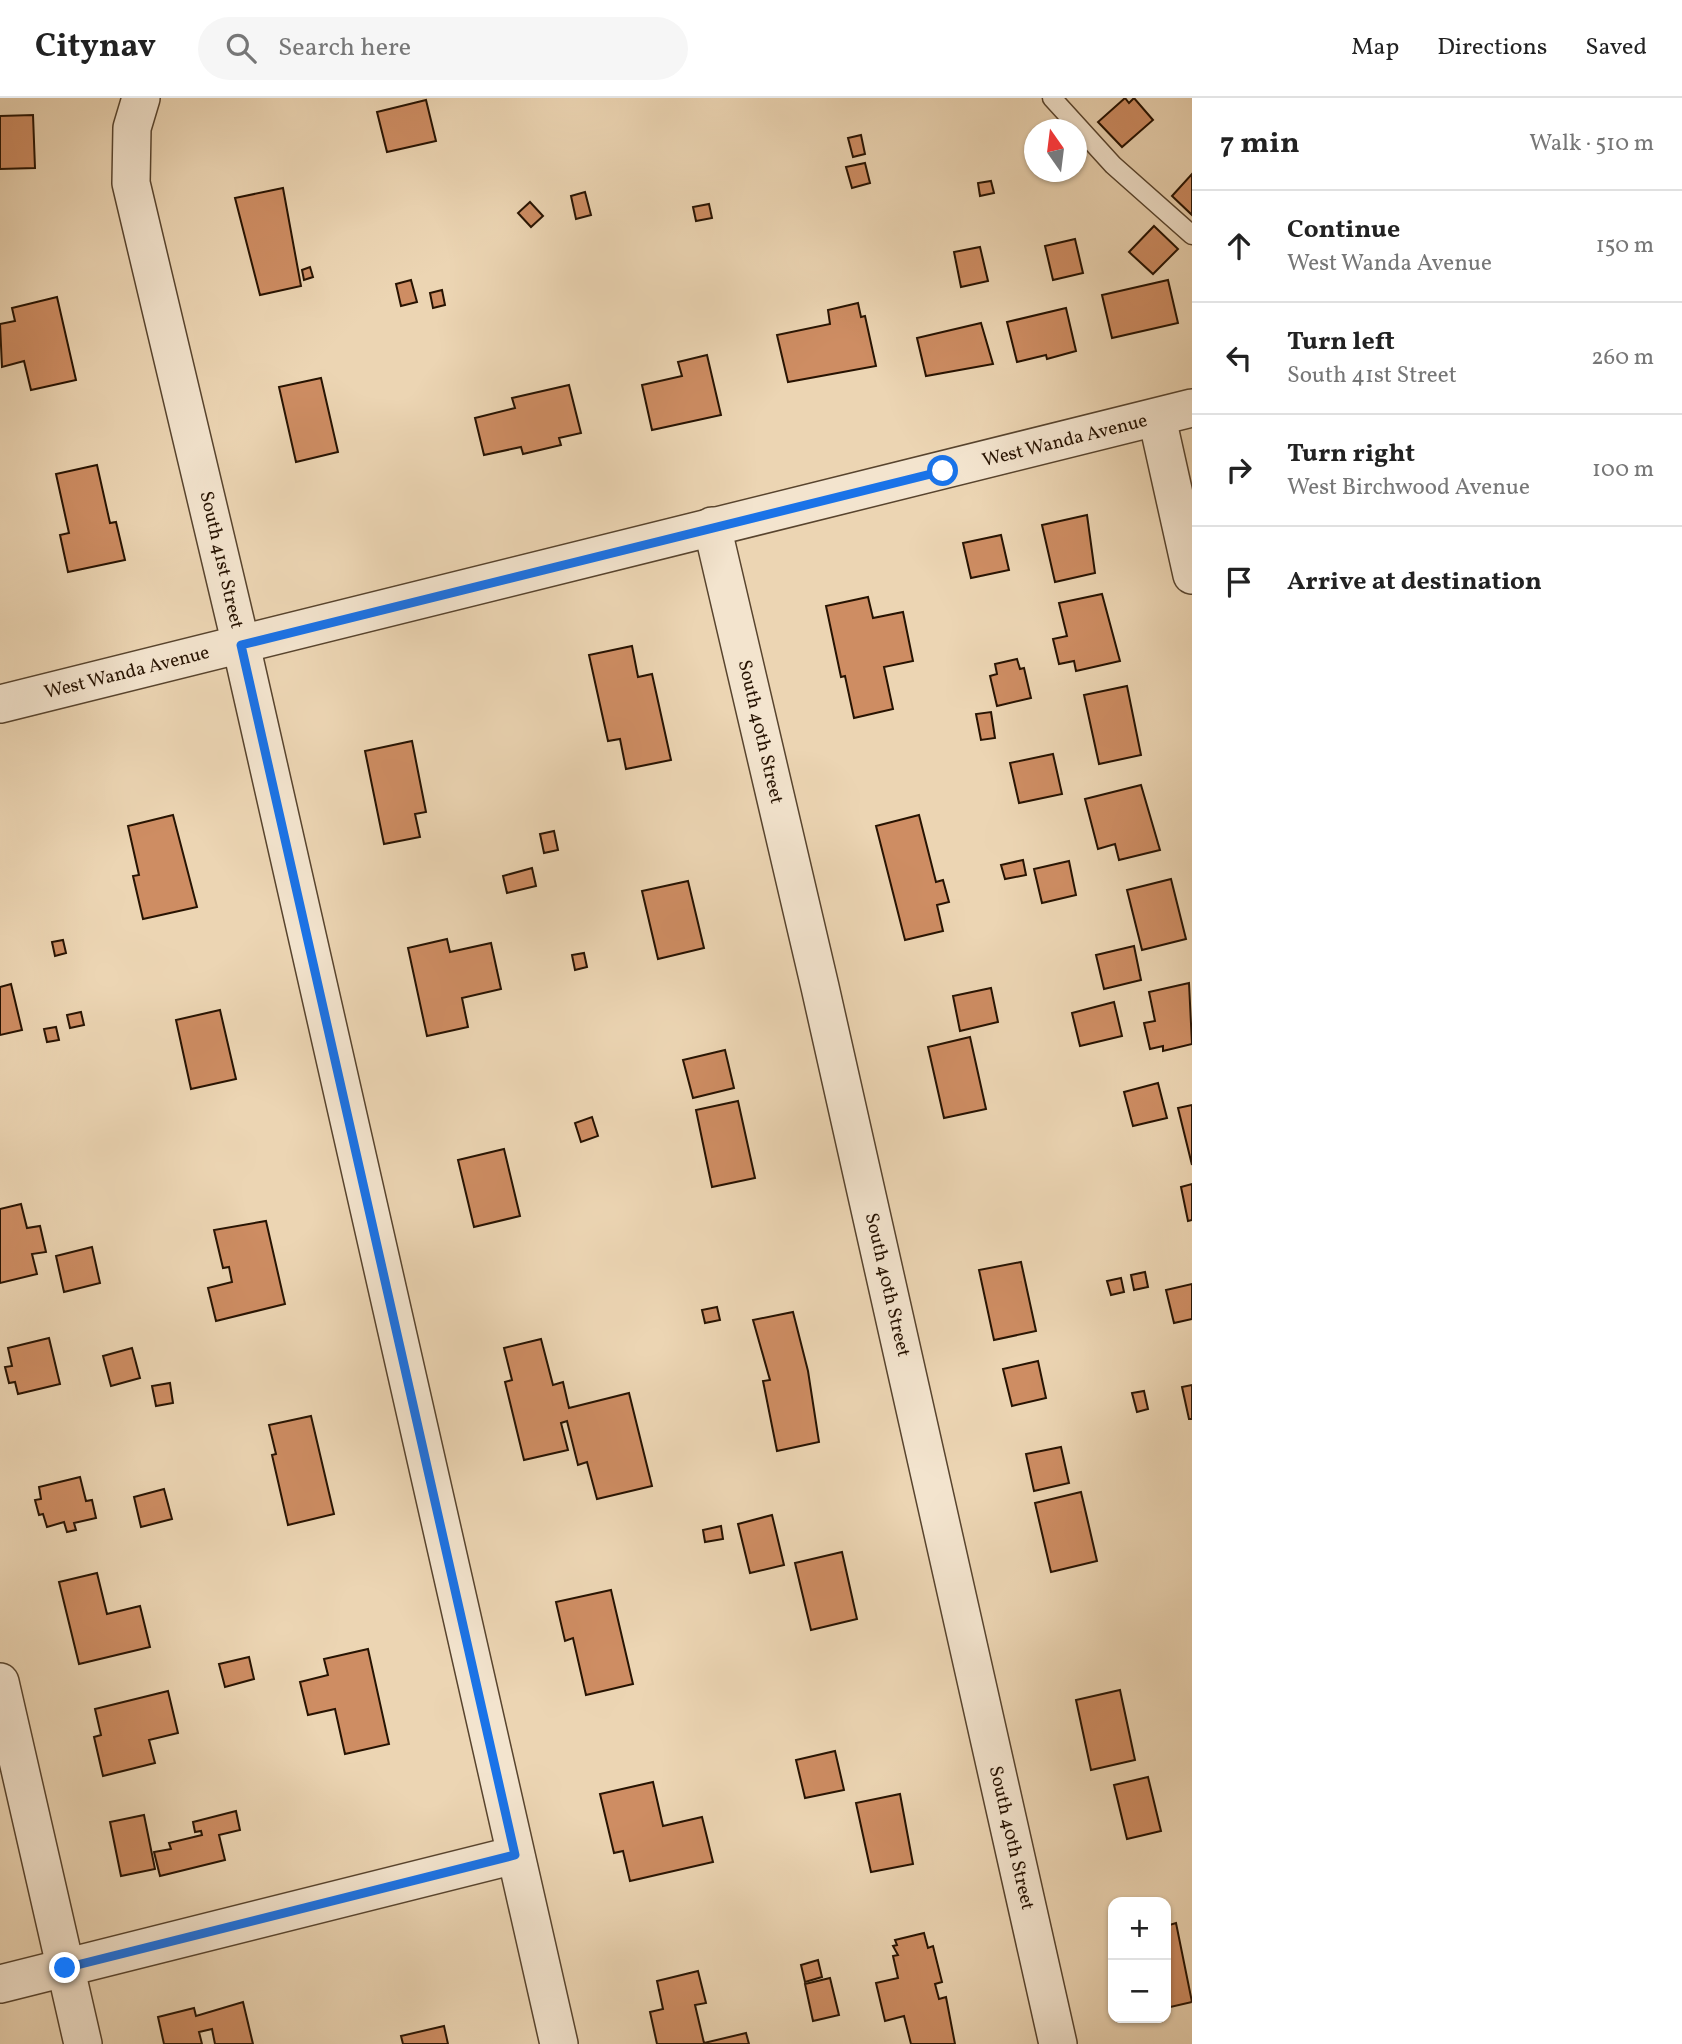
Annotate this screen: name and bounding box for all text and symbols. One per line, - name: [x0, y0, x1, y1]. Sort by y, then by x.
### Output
- search box: [198, 17, 688, 80]
- text: Citynav: [35, 25, 156, 71]
- icon: search: [222, 29, 260, 67]
- text: Search here: [278, 30, 411, 66]
- text: Map: [1351, 31, 1399, 65]
- text: Directions: [1437, 31, 1547, 65]
- text: Saved: [1585, 31, 1647, 65]
- north arrow: [1024, 119, 1087, 182]
- text: 7 min: [1220, 123, 1300, 165]
- text: Walk · 510 m: [1529, 128, 1654, 160]
- text: Continue: [1287, 212, 1400, 248]
- icon: ahead: [1220, 227, 1258, 265]
- text: 150 m: [1596, 230, 1654, 262]
- text: West Wanda Avenue: [1287, 248, 1492, 280]
- text: Turn left: [1287, 324, 1395, 360]
- icon: left: [1220, 339, 1258, 377]
- text: 260 m: [1591, 342, 1654, 374]
- text: South 41st Street: [1287, 360, 1457, 392]
- street label: West Wanda Avenue: [980, 408, 1150, 474]
- text: Turn right: [1287, 436, 1415, 472]
- icon: right: [1220, 451, 1258, 489]
- text: 100 m: [1592, 454, 1654, 486]
- route start: [927, 455, 958, 486]
- text: West Birchwood Avenue: [1287, 472, 1530, 504]
- street label: South 41st Street: [193, 489, 250, 632]
- icon: arrive: [1220, 563, 1258, 601]
- text: Arrive at destination: [1287, 564, 1542, 600]
- street label: West Wanda Avenue: [42, 640, 212, 706]
- street label: South 40th Street: [731, 657, 789, 807]
- street label: South 40th Street: [858, 1210, 916, 1360]
- street label: South 40th Street: [982, 1763, 1040, 1913]
- map controls: [1108, 1897, 1171, 2023]
- button: +: [1108, 1897, 1171, 1960]
- route end: [49, 1952, 80, 1983]
- button: −: [1108, 1960, 1171, 2023]

